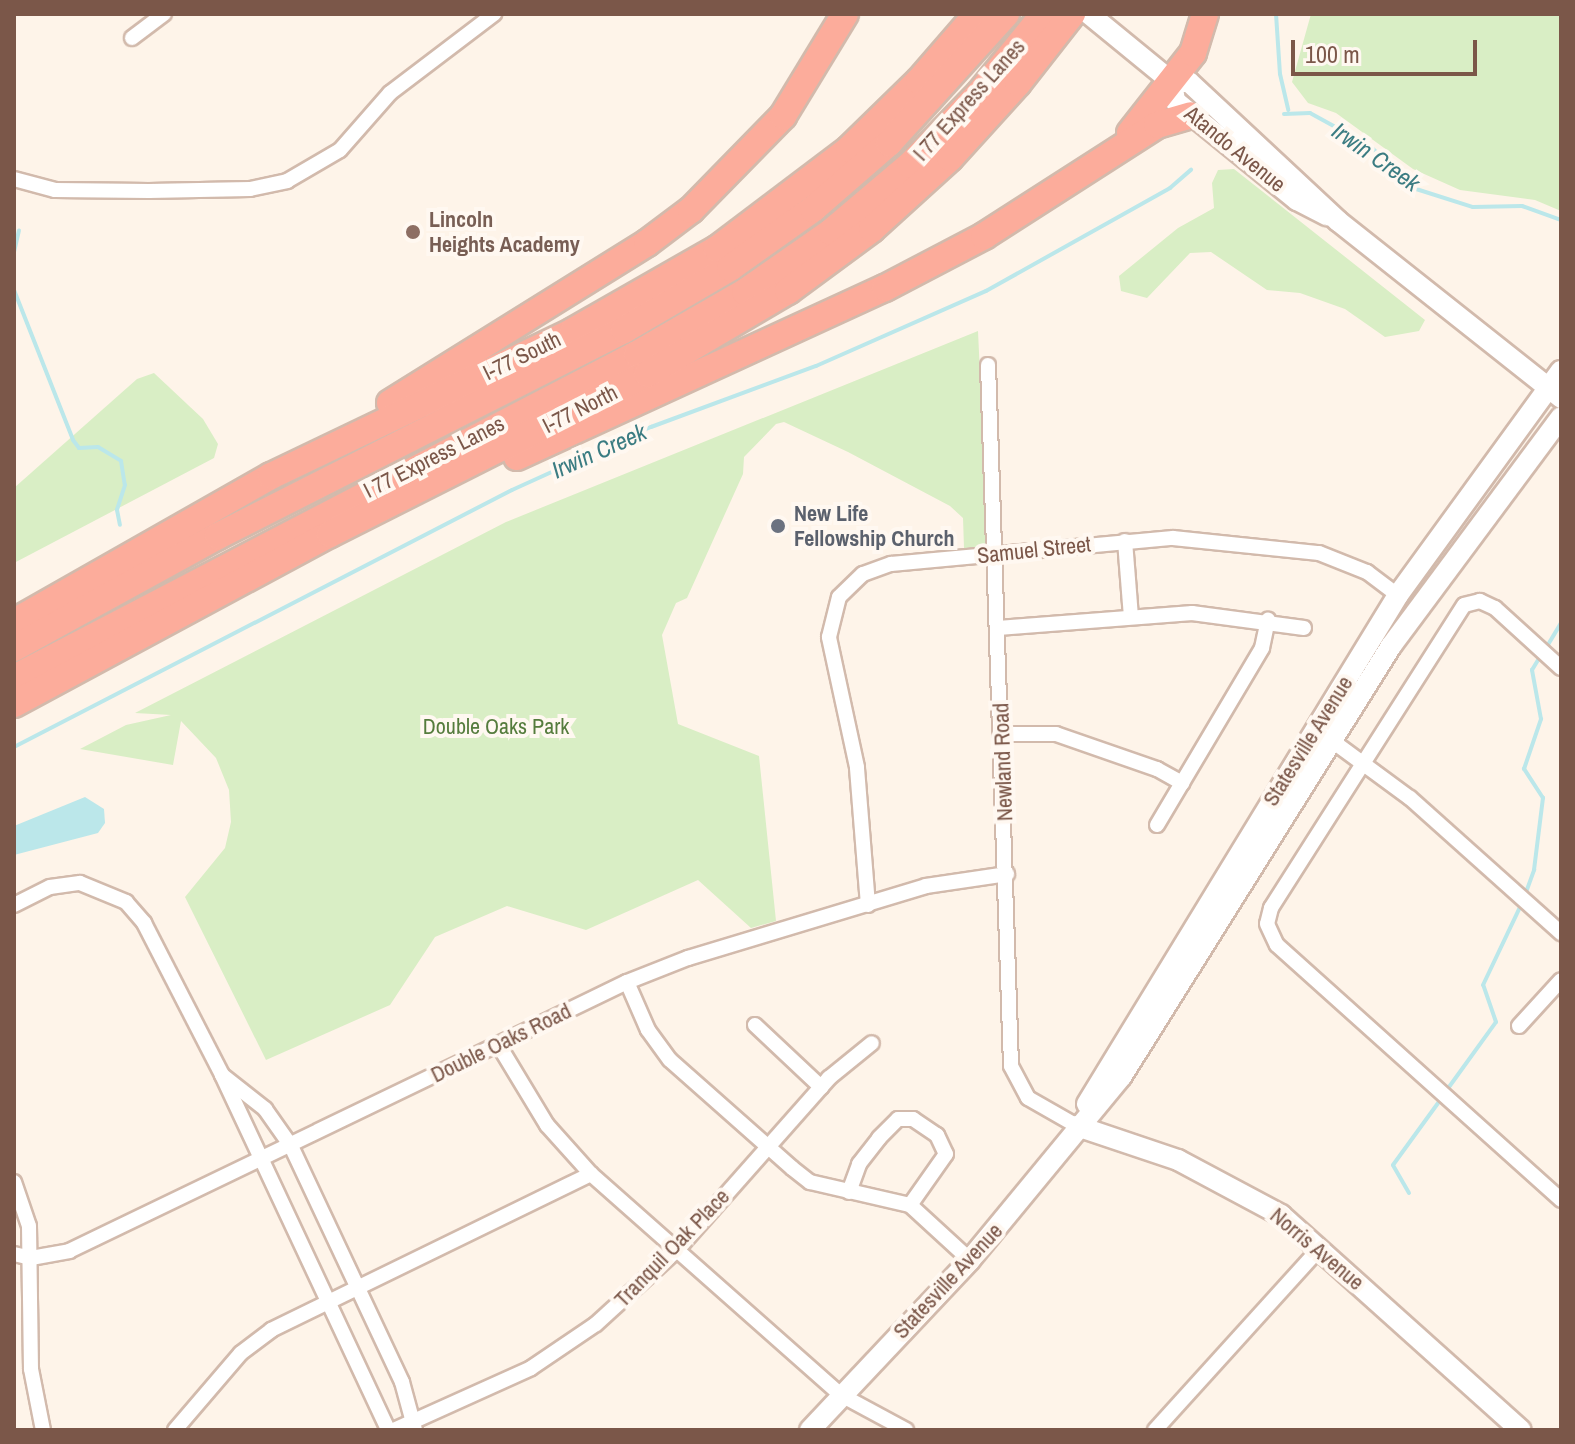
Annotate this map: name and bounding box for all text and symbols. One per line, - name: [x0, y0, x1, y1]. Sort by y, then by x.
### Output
- scale bar: [1295, 24, 1481, 74]
- street label: I 77 Express Lanes: [908, 34, 1030, 166]
- text: 100 m: [1305, 38, 1360, 70]
- street label: Atando Avenue: [1179, 100, 1291, 198]
- water label: Irwin Creek: [1327, 116, 1425, 198]
- place label: Lincoln Heights Academy: [429, 206, 580, 258]
- marker: Lincoln Heights Academy: [404, 223, 422, 241]
- street label: I-77 South: [479, 326, 565, 386]
- street label: I-77 North: [538, 379, 622, 439]
- street label: I 77 Express Lanes: [359, 410, 509, 504]
- water label: Irwin Creek: [547, 417, 651, 485]
- place label: New Life Fellowship Church: [794, 500, 955, 552]
- marker: New Life Fellowship Church: [769, 517, 787, 535]
- street label: Samuel Street: [976, 531, 1092, 569]
- street label: Statesville Avenue: [1257, 671, 1359, 811]
- street label: Newland Road: [988, 702, 1018, 822]
- park label: Double Oaks Park: [423, 714, 569, 740]
- street label: Double Oaks Road: [427, 998, 575, 1088]
- street label: Tranquil Oak Place: [609, 1184, 735, 1312]
- street label: Norris Avenue: [1264, 1202, 1370, 1296]
- street label: Statesville Avenue: [887, 1217, 1009, 1345]

